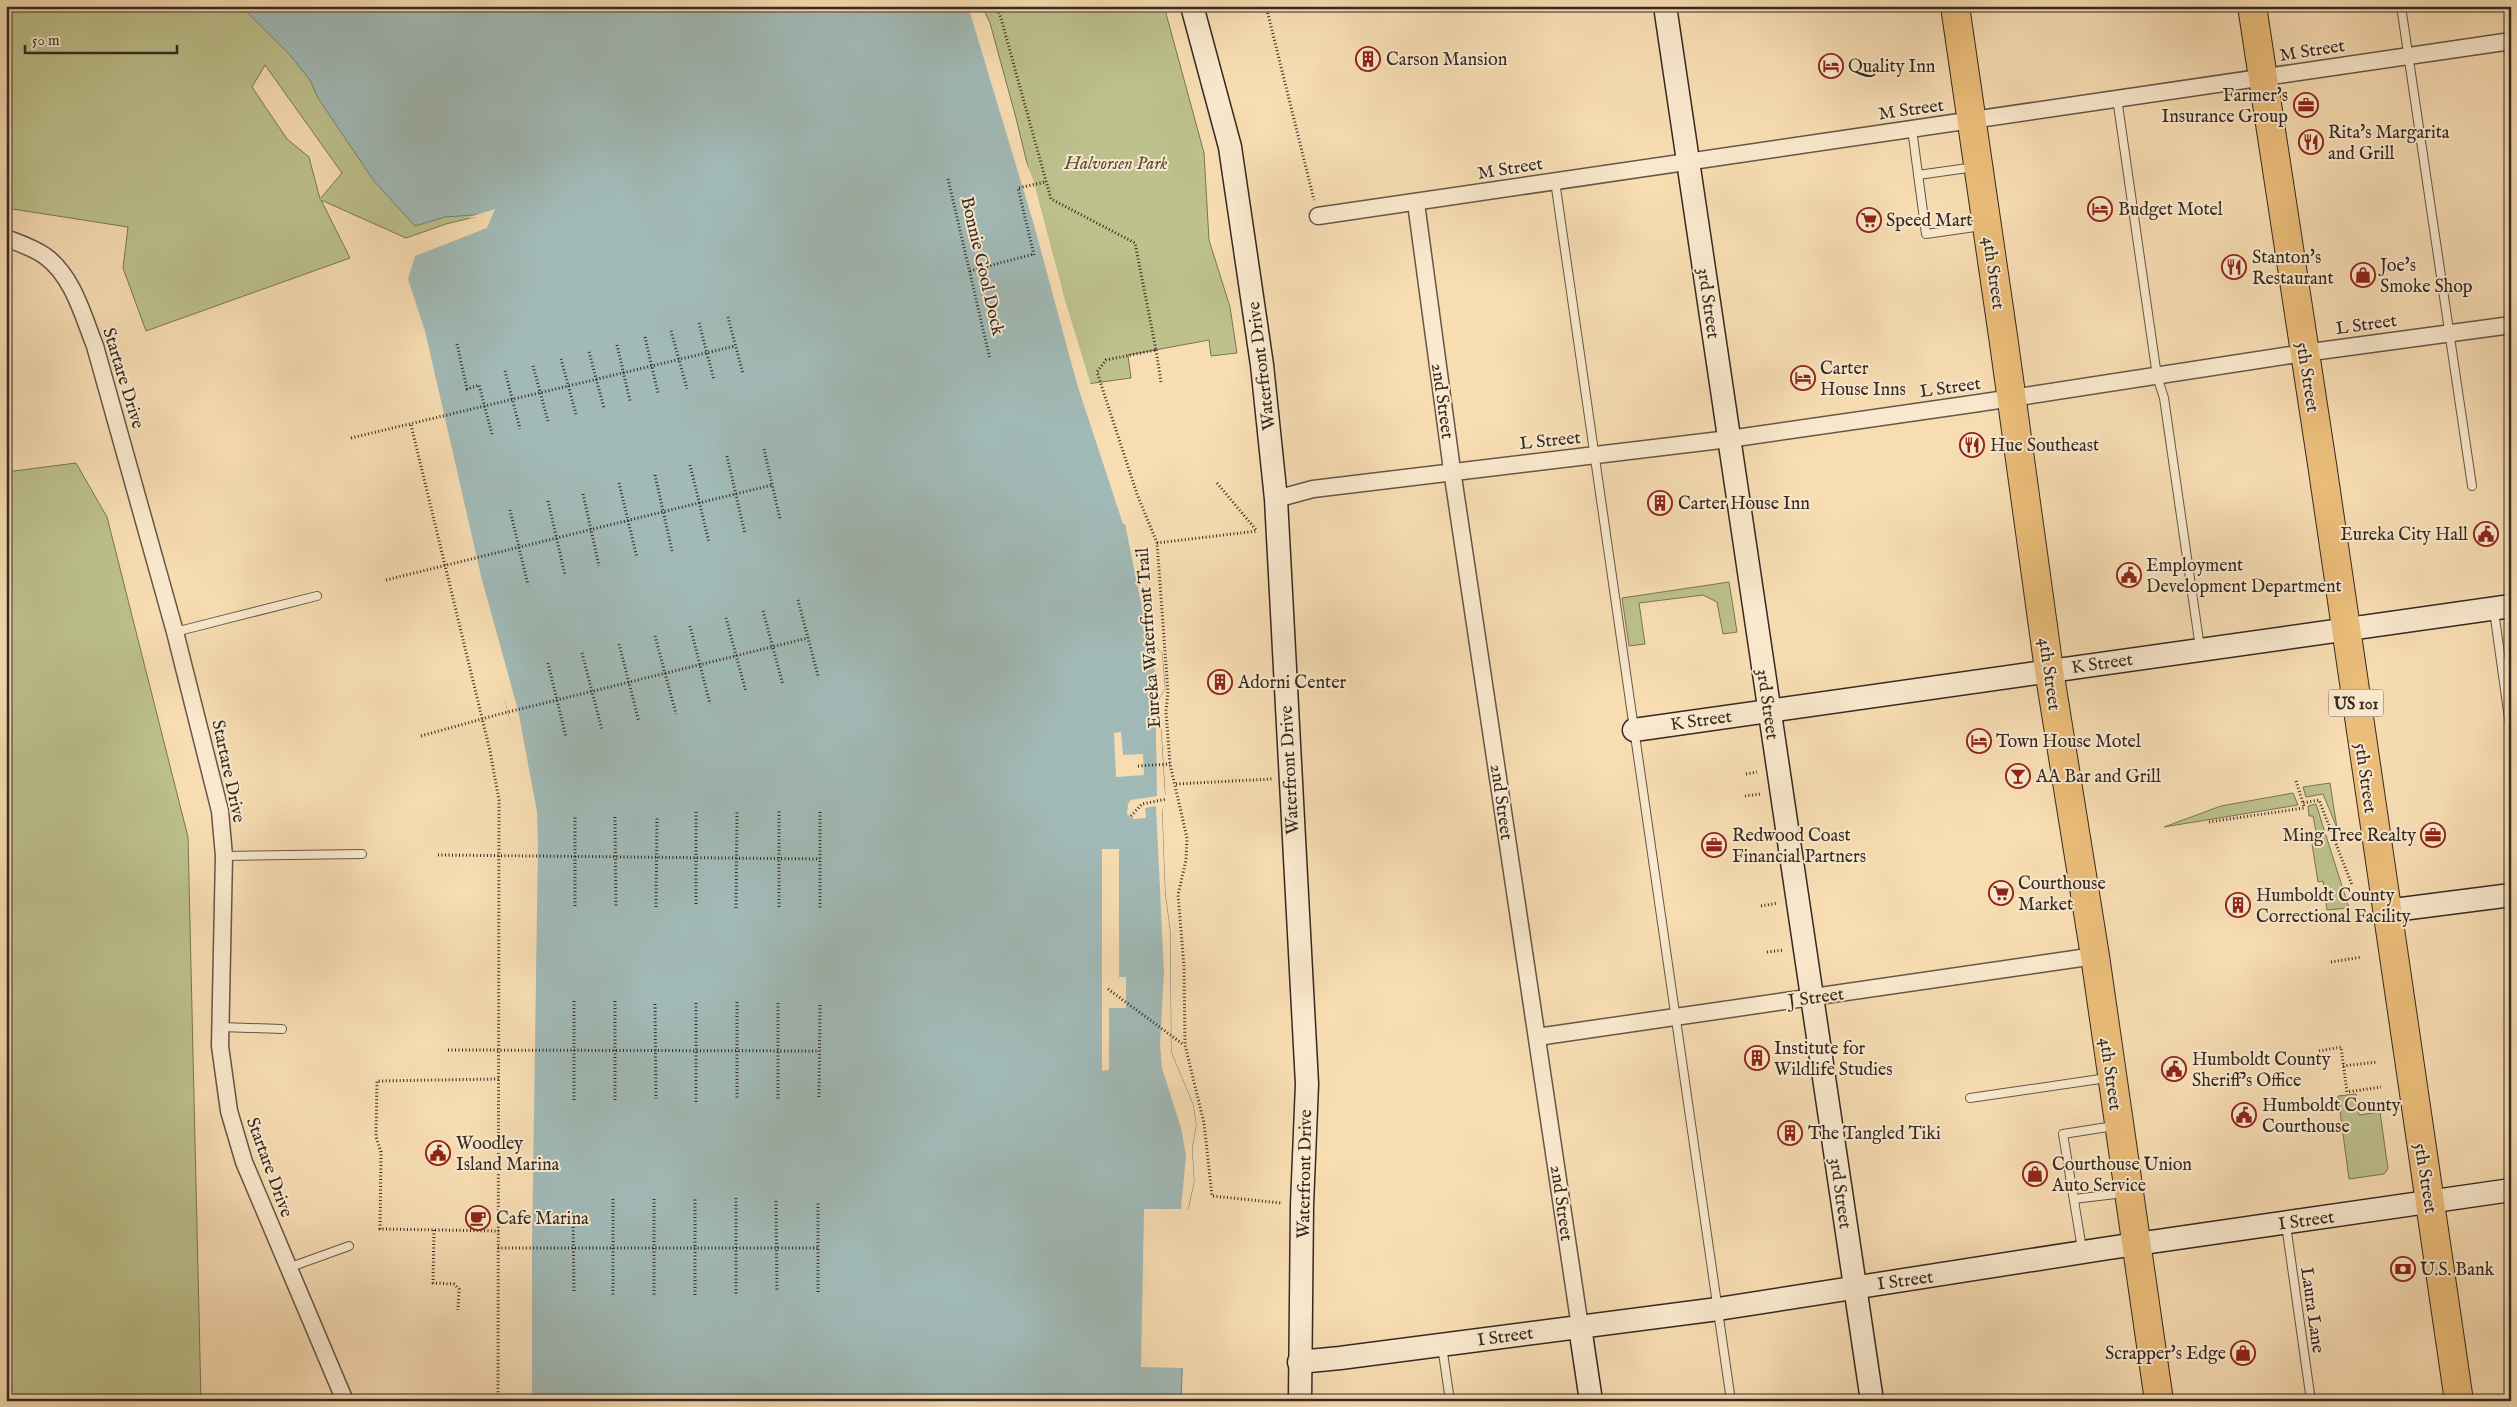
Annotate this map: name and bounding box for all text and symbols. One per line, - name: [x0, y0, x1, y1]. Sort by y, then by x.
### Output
- scale bar: [25, 22, 178, 54]
- text: 50 m: [32, 31, 60, 50]
- street label: M Street: [2278, 35, 2346, 68]
- building icon: Carson Mansion: [1355, 46, 1381, 72]
- place label: Carson Mansion: [1386, 49, 1508, 72]
- hotel icon: Quality Inn: [1818, 53, 1844, 79]
- place label: Quality Inn: [1848, 56, 1936, 79]
- place label: Farmer's Insurance Group: [2161, 85, 2288, 129]
- office icon: Farmer's Insurance Group: [2293, 92, 2319, 118]
- street label: M Street: [1877, 95, 1945, 126]
- place label: Rita's Margarita and Grill: [2328, 122, 2450, 166]
- restaurant icon: Rita's Margarita and Grill: [2298, 129, 2324, 155]
- park label: Halvorsen Park: [1063, 153, 1168, 176]
- street label: M Street: [1476, 153, 1544, 186]
- street label: Bonnie Gool Dock: [954, 195, 1009, 338]
- hotel icon: Budget Motel: [2087, 196, 2113, 222]
- place label: Budget Motel: [2118, 199, 2223, 222]
- supermarket icon: Speed Mart: [1856, 207, 1882, 233]
- place label: Speed Mart: [1886, 210, 1973, 233]
- street label: 4th Street: [1976, 235, 2009, 311]
- place label: Stanton's Restaurant: [2252, 247, 2334, 291]
- restaurant icon: Stanton's Restaurant: [2221, 254, 2247, 280]
- place label: Joe's Smoke Shop: [2378, 255, 2473, 299]
- shop icon: Joe's Smoke Shop: [2350, 262, 2376, 288]
- street label: 3rd Street: [1691, 266, 1724, 340]
- street label: Waterfront Drive: [1243, 300, 1282, 431]
- street label: L Street: [2334, 310, 2398, 341]
- street label: Startare Drive: [96, 325, 149, 432]
- street label: 5th Street: [2290, 340, 2323, 414]
- place label: Carter House Inns: [1820, 358, 1906, 402]
- street label: 2nd Street: [1425, 362, 1458, 441]
- hotel icon: Carter House Inns: [1790, 365, 1816, 391]
- street label: L Street: [1918, 373, 1982, 404]
- street label: L Street: [1518, 427, 1582, 456]
- restaurant icon: Hue Southeast: [1959, 432, 1985, 458]
- place label: Hue Southeast: [1990, 435, 2099, 458]
- building icon: Carter House Inn: [1647, 490, 1673, 516]
- place label: Carter House Inn: [1678, 493, 1810, 516]
- public building icon: Eureka City Hall: [2473, 521, 2499, 547]
- place label: Eureka City Hall: [2340, 524, 2468, 547]
- street label: Eureka Waterfront Trail: [1132, 547, 1167, 729]
- place label: Employment Development Department: [2146, 555, 2342, 599]
- public building icon: Employment Development Department: [2116, 562, 2142, 588]
- street label: 4th Street: [2032, 636, 2065, 712]
- street label: K Street: [2070, 649, 2134, 680]
- street label: 3rd Street: [1750, 667, 1783, 741]
- building icon: Adorni Center: [1207, 669, 1233, 695]
- place label: Adorni Center: [1237, 672, 1346, 695]
- road number: US 101: [2328, 690, 2384, 716]
- street label: Waterfront Drive: [1276, 705, 1305, 835]
- street label: K Street: [1669, 706, 1733, 737]
- street label: Startare Drive: [205, 718, 250, 825]
- hotel icon: Town House Motel: [1966, 728, 1992, 754]
- place label: Town House Motel: [1996, 731, 2141, 754]
- street label: 5th Street: [2348, 741, 2381, 815]
- street label: 2nd Street: [1484, 763, 1517, 842]
- bar icon: AA Bar and Grill: [2005, 763, 2031, 789]
- place label: AA Bar and Grill: [2035, 766, 2161, 789]
- office icon: Ming Tree Realty: [2420, 822, 2446, 848]
- place label: Redwood Coast Financial Partners: [1732, 825, 1866, 869]
- place label: Ming Tree Realty: [2283, 825, 2416, 848]
- office icon: Redwood Coast Financial Partners: [1701, 832, 1727, 858]
- place label: Courthouse Market: [2018, 873, 2106, 917]
- supermarket icon: Courthouse Market: [1988, 880, 2014, 906]
- place label: Humboldt County Correctional Facility: [2256, 885, 2411, 929]
- building icon: Humboldt County Correctional Facility: [2225, 892, 2251, 918]
- street label: J Street: [1785, 983, 1846, 1014]
- street label: 4th Street: [2093, 1036, 2126, 1112]
- place label: Institute for Wildlife Studies: [1774, 1038, 1893, 1082]
- building icon: Institute for Wildlife Studies: [1744, 1045, 1770, 1071]
- place label: Humboldt County Sheriff's Office: [2192, 1049, 2331, 1093]
- public building icon: Humboldt County Sheriff's Office: [2161, 1056, 2187, 1082]
- place label: Humboldt County Courthouse: [2262, 1095, 2401, 1139]
- public building icon: Humboldt County Courthouse: [2231, 1102, 2257, 1128]
- street label: Waterfront Drive: [1293, 1109, 1318, 1239]
- street label: Startare Drive: [240, 1114, 297, 1221]
- building icon: The Tangled Tiki: [1777, 1120, 1803, 1146]
- place label: The Tangled Tiki: [1808, 1123, 1941, 1146]
- place label: Woodley Island Marina: [456, 1133, 560, 1177]
- public building icon: Woodley Island Marina: [425, 1140, 451, 1166]
- street label: 5th Street: [2408, 1141, 2441, 1215]
- place label: Courthouse Union Auto Service: [2051, 1154, 2192, 1198]
- street label: 3rd Street: [1823, 1156, 1856, 1230]
- shop icon: Courthouse Union Auto Service: [2022, 1161, 2048, 1187]
- street label: 2nd Street: [1544, 1164, 1577, 1243]
- cafe icon: Cafe Marina: [465, 1205, 491, 1231]
- street label: I Street: [2277, 1206, 2336, 1237]
- place label: Cafe Marina: [496, 1208, 589, 1231]
- bank icon: U.S. Bank: [2390, 1256, 2416, 1282]
- place label: U.S. Bank: [2420, 1259, 2495, 1282]
- street label: I Street: [1876, 1266, 1935, 1297]
- street label: Laura Lane: [2294, 1266, 2329, 1355]
- street label: I Street: [1476, 1322, 1535, 1353]
- shop icon: Scrapper's Edge: [2230, 1340, 2256, 1366]
- place label: Scrapper's Edge: [2105, 1343, 2226, 1366]

